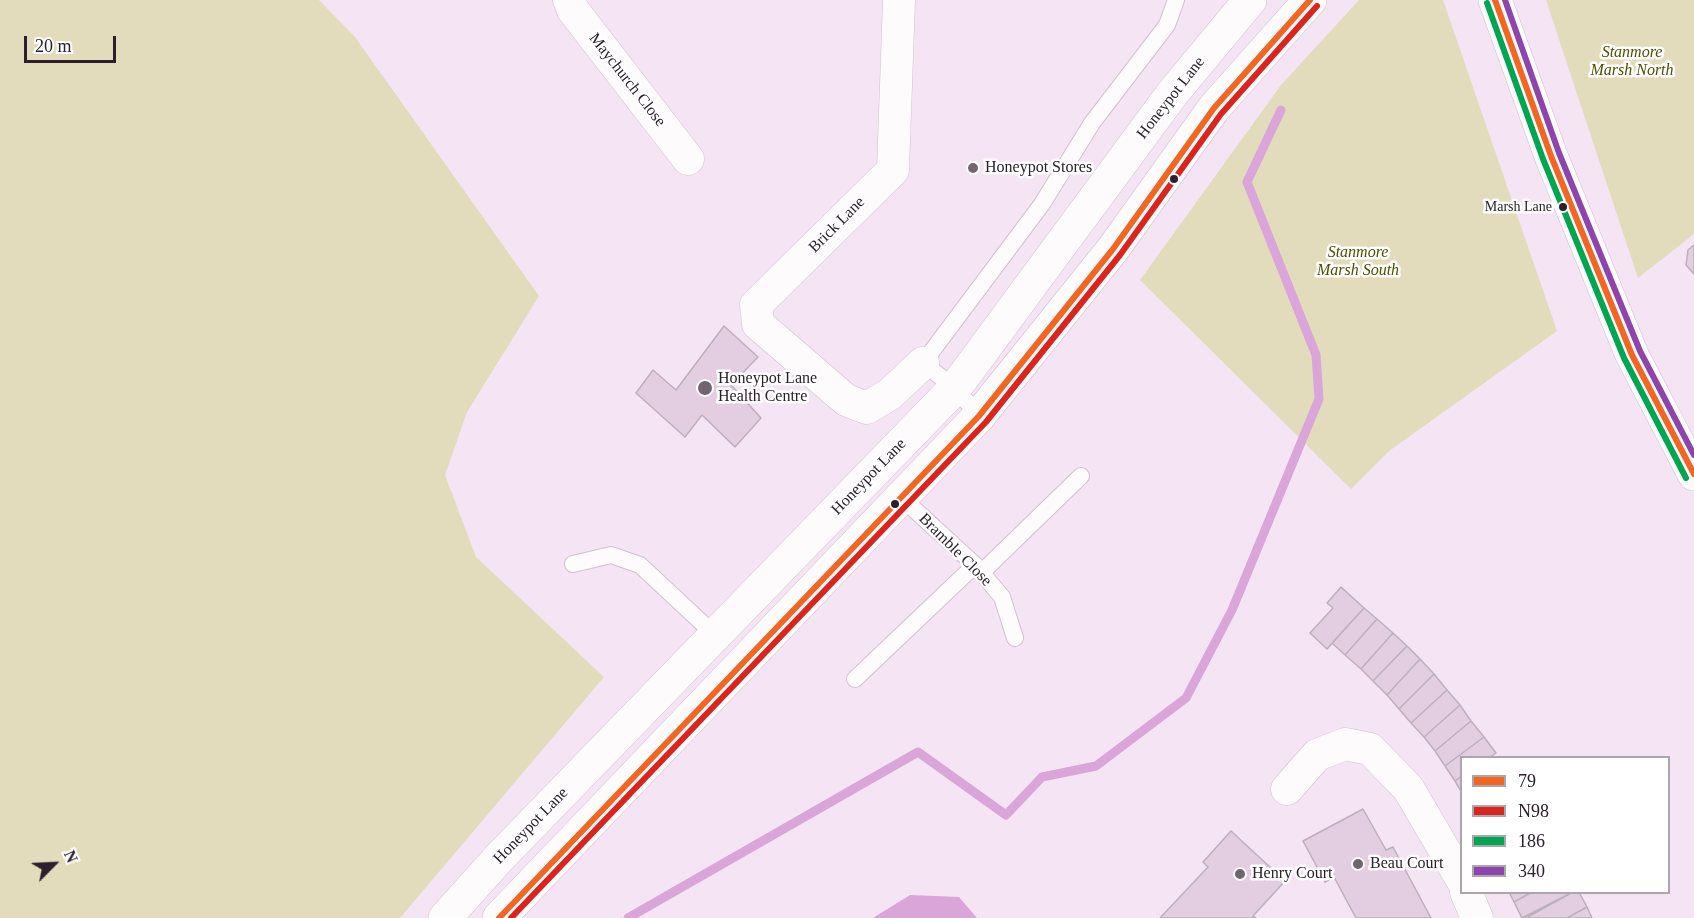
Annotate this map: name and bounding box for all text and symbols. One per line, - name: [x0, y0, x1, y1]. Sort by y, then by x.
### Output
- scale bar: [27, 24, 118, 62]
- street label: Maychurch Close: [585, 29, 669, 131]
- text: 20 m: [35, 36, 72, 56]
- park label: Stanmore Marsh North: [1590, 43, 1674, 81]
- street label: Honeypot Lane: [1133, 53, 1209, 143]
- place label: Honeypot Stores: [985, 158, 1092, 178]
- marker: Honeypot Stores: [966, 161, 980, 175]
- unlabelled marker: [1168, 173, 1180, 185]
- street label: Brick Lane: [805, 193, 869, 257]
- place label: Marsh Lane: [1485, 199, 1552, 215]
- marker: Marsh Lane: [1557, 201, 1569, 213]
- park label: Stanmore Marsh South: [1317, 243, 1399, 281]
- place label: Honeypot Lane Health Centre: [718, 369, 817, 407]
- marker: Honeypot Lane Health Centre: [696, 379, 714, 397]
- street label: Honeypot Lane: [828, 435, 910, 519]
- unlabelled marker: [889, 498, 901, 510]
- street label: Bramble Close: [914, 509, 996, 591]
- legend: [1460, 756, 1670, 894]
- text: 79: [1518, 771, 1536, 791]
- street label: Honeypot Lane: [490, 784, 572, 868]
- text: N98: [1518, 801, 1549, 821]
- text: 186: [1518, 831, 1545, 851]
- north arrow: [24, 834, 84, 894]
- text: N: [61, 848, 81, 865]
- place label: Beau Court: [1370, 854, 1443, 874]
- marker: Beau Court: [1351, 857, 1365, 871]
- text: 340: [1518, 861, 1545, 881]
- place label: Henry Court: [1252, 864, 1332, 884]
- marker: Henry Court: [1233, 867, 1247, 881]

